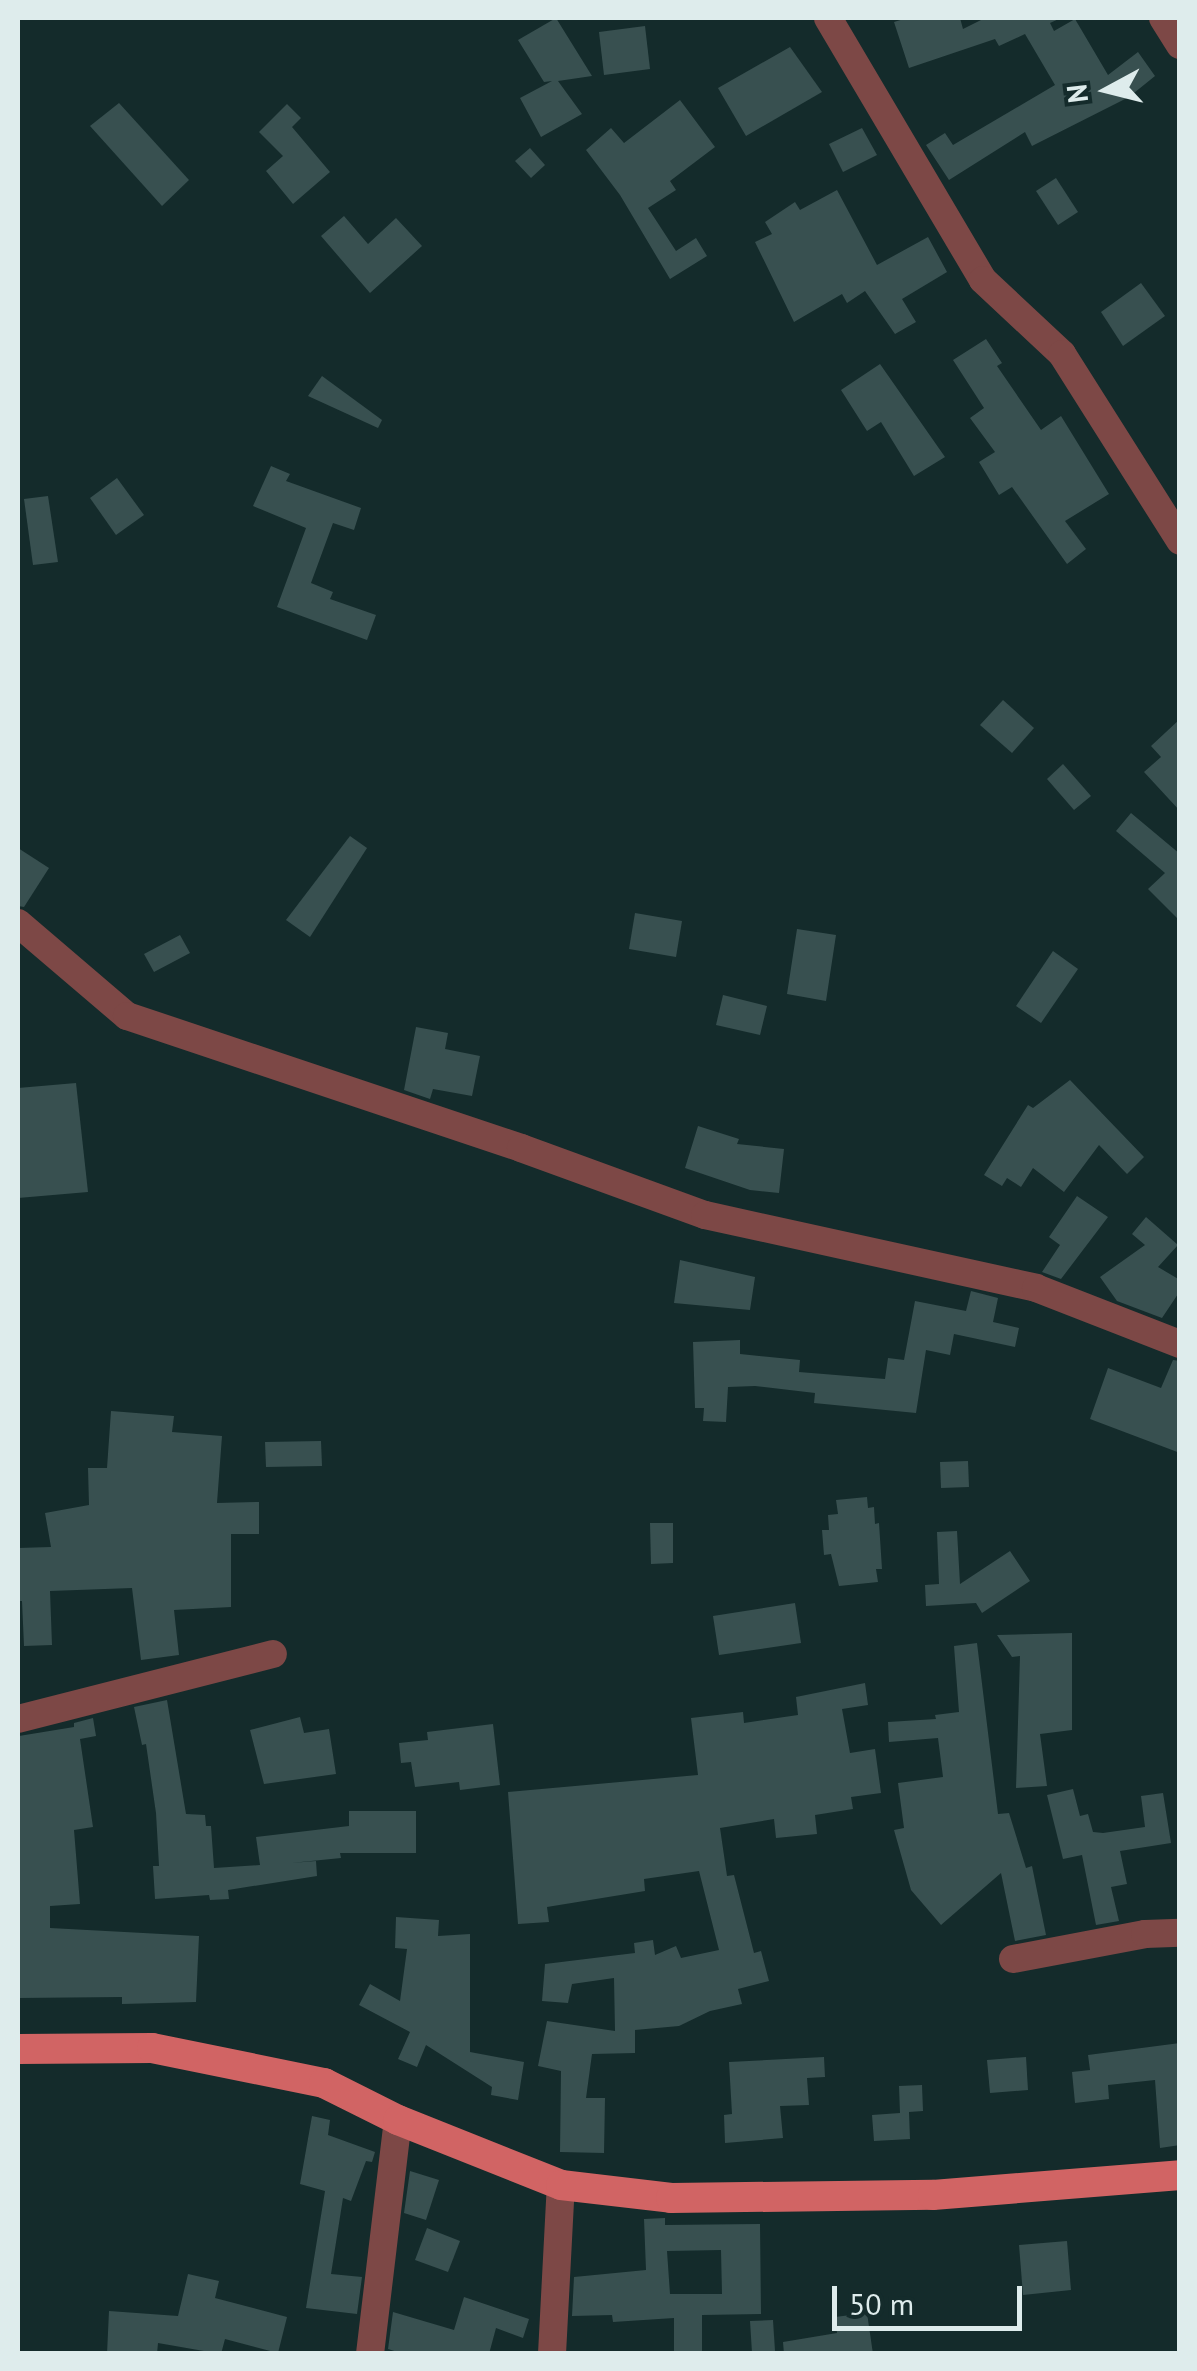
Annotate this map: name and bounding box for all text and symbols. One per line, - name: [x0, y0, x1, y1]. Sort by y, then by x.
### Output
- north arrow: [1057, 40, 1157, 140]
- text: N: [1057, 82, 1096, 105]
- scale bar: [837, 2266, 1027, 2328]
- text: 50 m: [849, 2284, 914, 2323]

